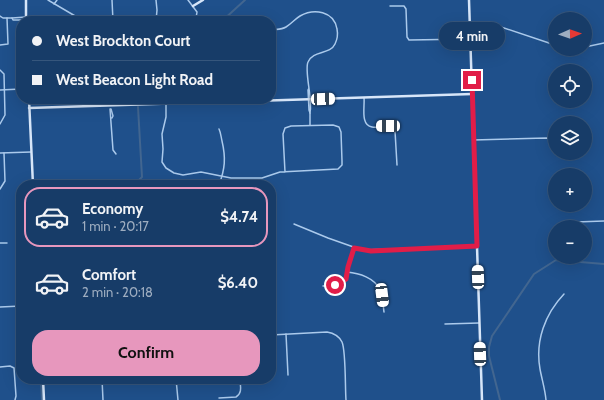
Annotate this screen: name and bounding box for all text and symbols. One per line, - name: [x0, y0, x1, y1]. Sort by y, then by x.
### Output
- north arrow: [548, 12, 592, 56]
- map controls: [548, 12, 592, 264]
- callout: 4 min: [439, 22, 505, 50]
- text: 4 min: [456, 28, 488, 44]
- text: West Brockton Court: [56, 32, 191, 50]
- button: locate: [548, 64, 592, 108]
- text: West Beacon Light Road: [56, 71, 213, 89]
- route end: [463, 71, 481, 89]
- car: [311, 93, 335, 105]
- button: layers: [548, 116, 592, 160]
- car: [376, 120, 400, 132]
- button: +: [548, 168, 592, 212]
- icon: car: [34, 199, 70, 235]
- text: Economy: [82, 200, 143, 218]
- text: $4.74: [220, 208, 258, 226]
- text: 1 min · 20:17: [82, 218, 149, 234]
- button: −: [548, 220, 592, 264]
- icon: car: [34, 265, 70, 301]
- car: [472, 265, 484, 289]
- text: Comfort: [82, 266, 136, 284]
- text: $6.40: [218, 274, 258, 292]
- route start: [326, 276, 344, 294]
- car: [375, 282, 389, 308]
- text: 2 min · 20:18: [82, 284, 153, 300]
- button: Confirm: [32, 330, 260, 376]
- car: [474, 342, 486, 366]

